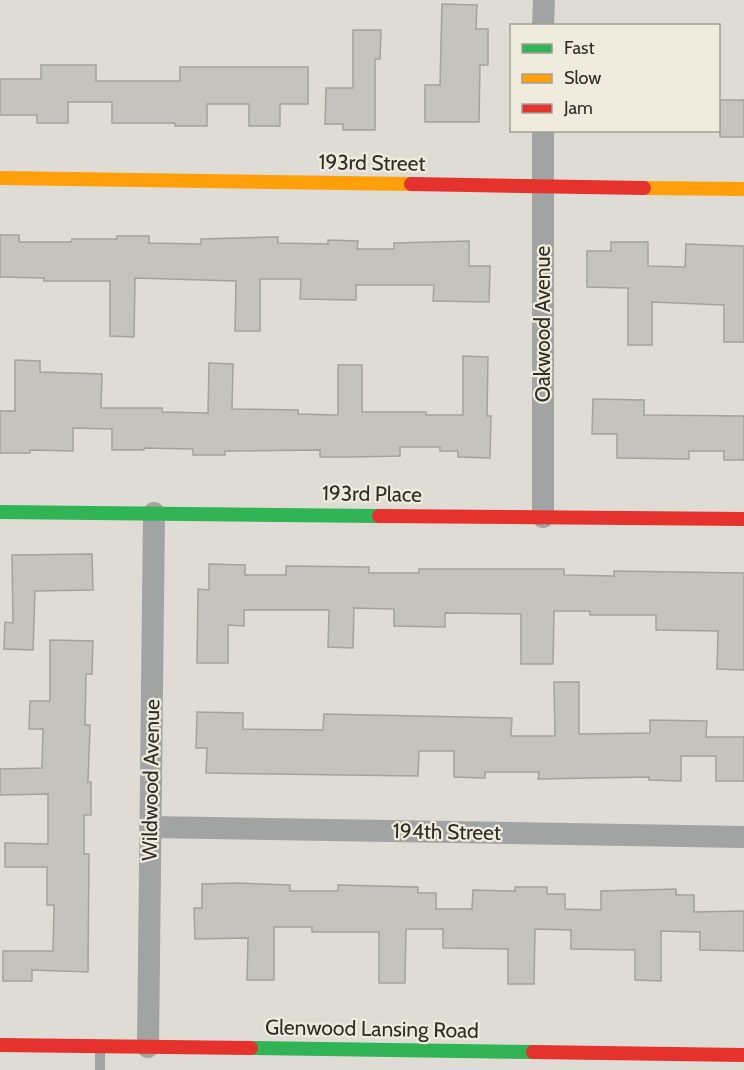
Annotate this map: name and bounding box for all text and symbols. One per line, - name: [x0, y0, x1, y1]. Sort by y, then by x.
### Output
- legend: [510, 24, 720, 132]
- text: Fast: [564, 37, 595, 59]
- text: Slow: [564, 67, 601, 89]
- text: Jam: [563, 97, 593, 119]
- street label: 193rd Street: [318, 149, 426, 176]
- street label: Oakwood Avenue: [530, 245, 555, 402]
- street label: 193rd Place: [322, 480, 422, 507]
- street label: Wildwood Avenue: [137, 699, 164, 861]
- street label: 194th Street: [393, 818, 501, 845]
- street label: Glenwood Lansing Road: [265, 1014, 479, 1043]

